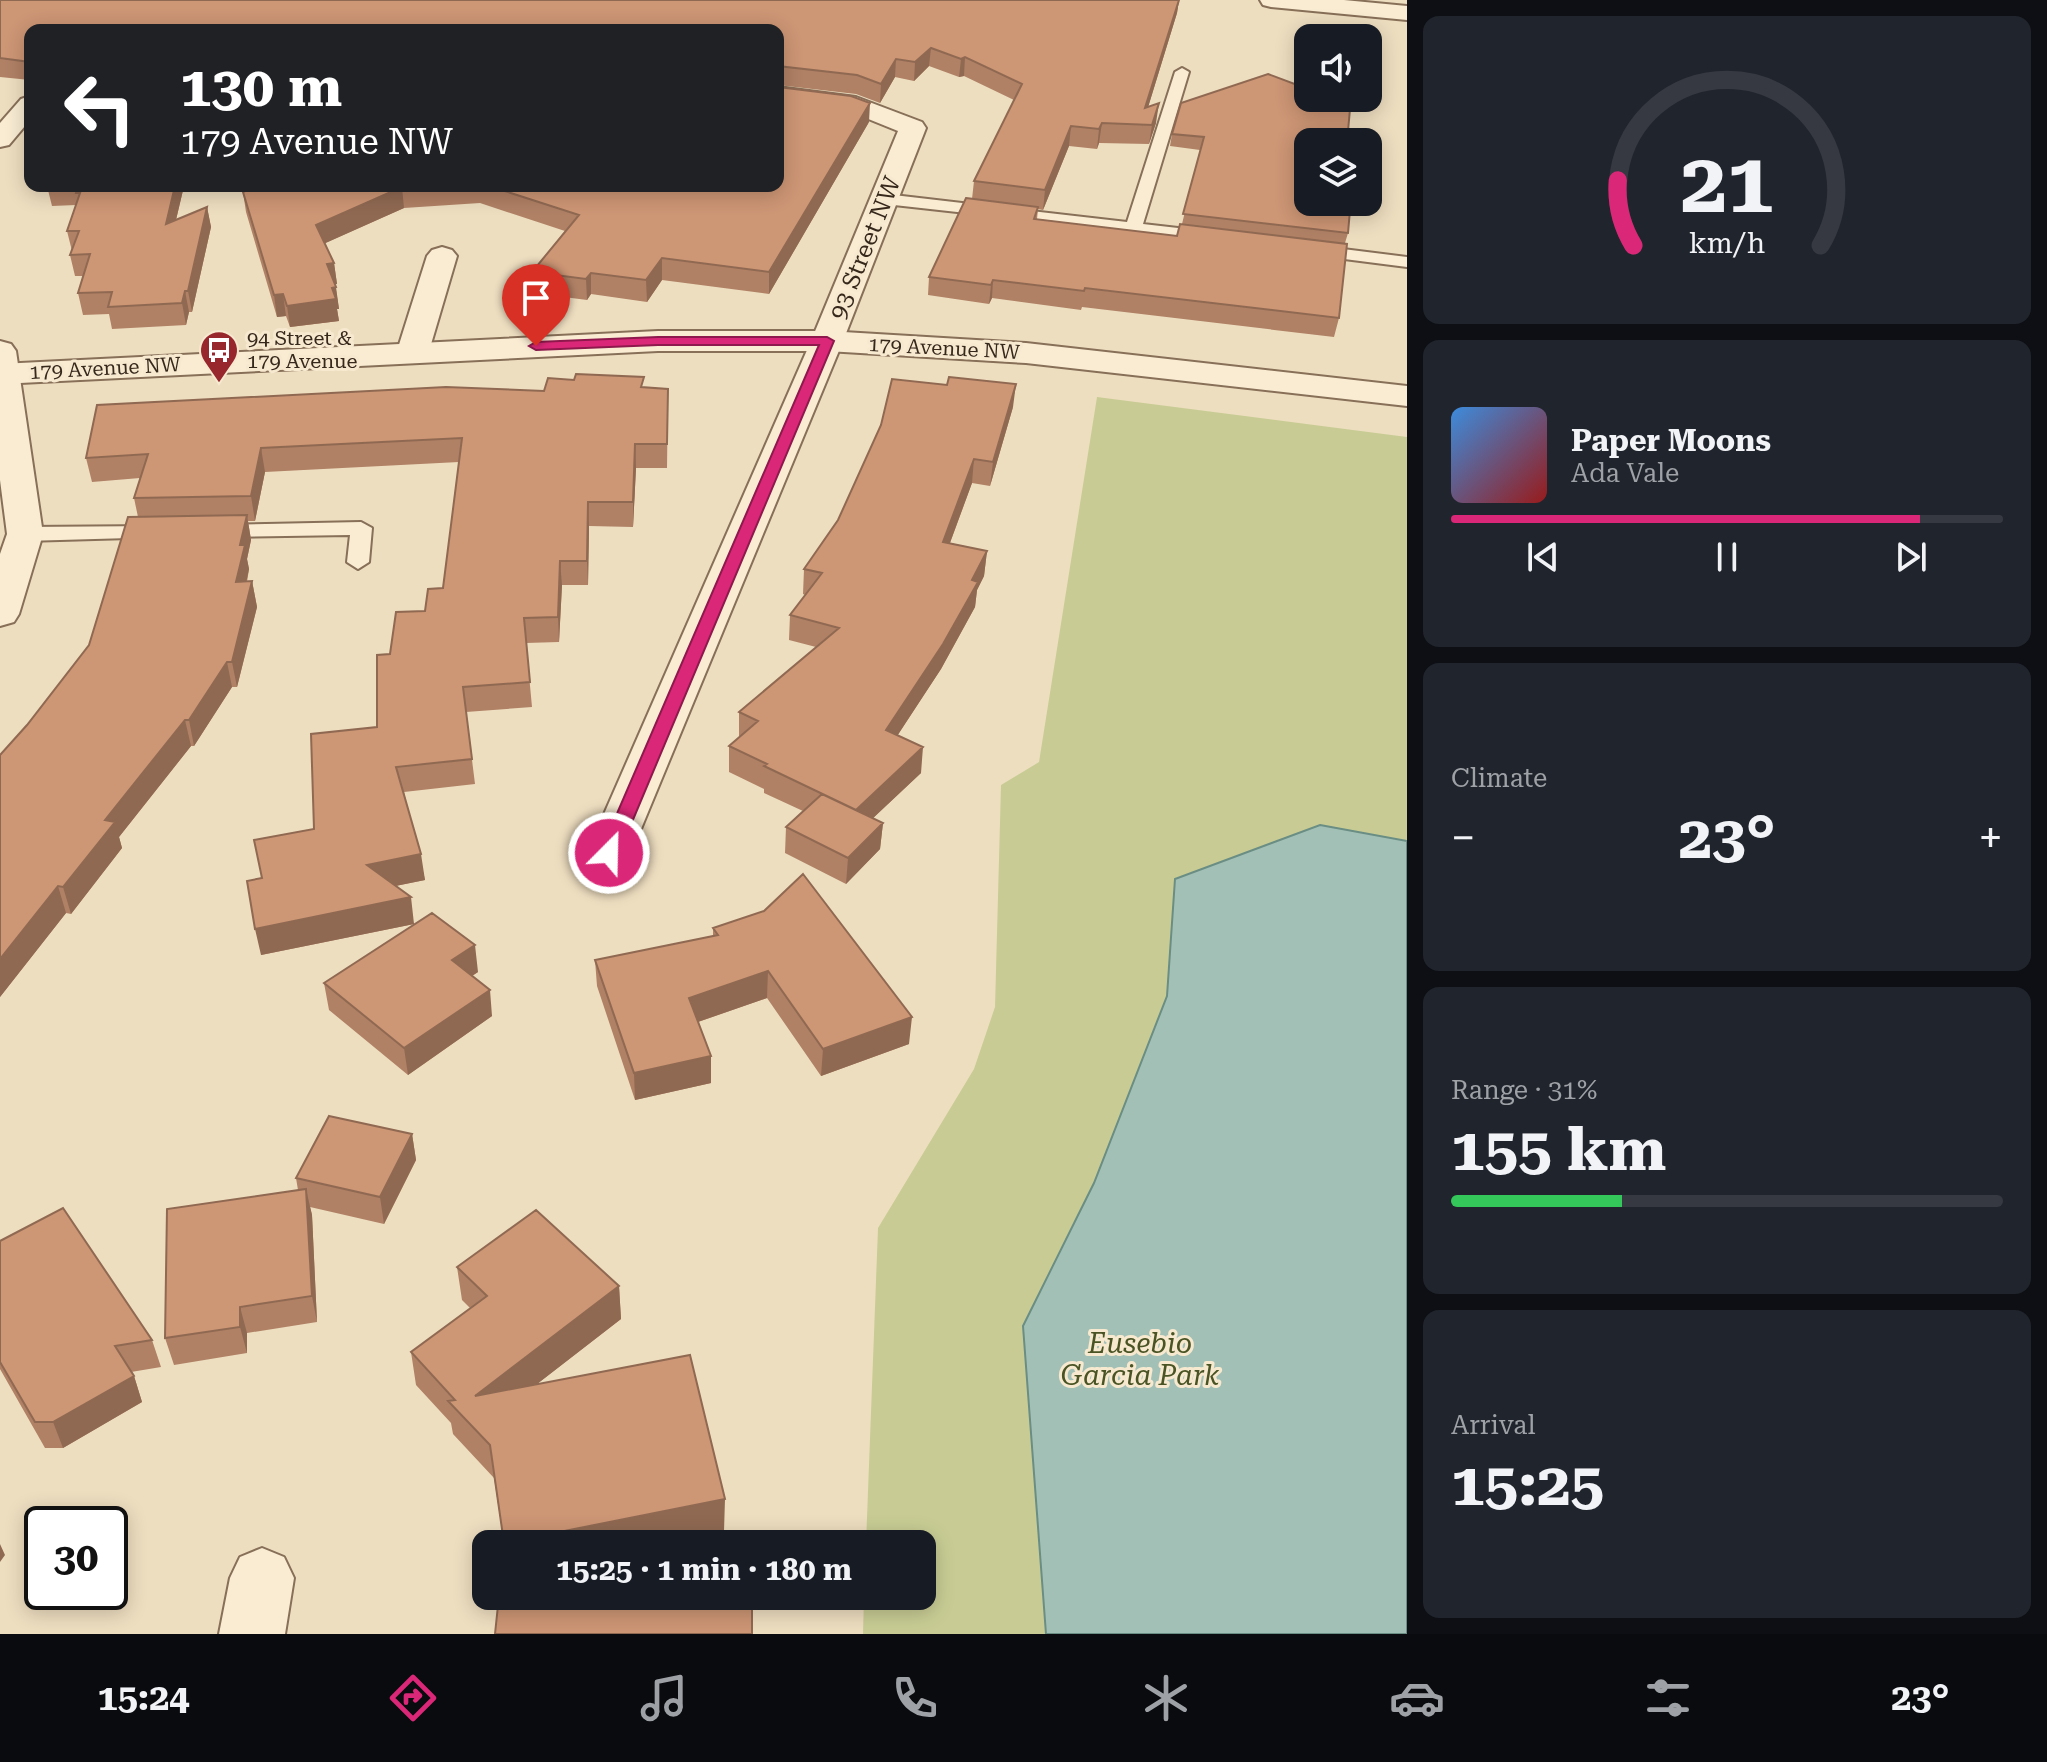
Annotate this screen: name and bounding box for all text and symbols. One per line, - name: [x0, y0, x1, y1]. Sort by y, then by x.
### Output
- map controls: [1294, 24, 1382, 216]
- button: sound: [1294, 24, 1382, 112]
- text: 130 m: [180, 54, 342, 120]
- icon: left: [48, 56, 152, 160]
- text: 179 Avenue NW: [180, 121, 453, 163]
- button: layers: [1294, 128, 1382, 216]
- text: 21: [1680, 134, 1774, 231]
- street label: 93 Street NW: [824, 172, 907, 323]
- text: km/h: [1689, 226, 1765, 260]
- pin: [502, 264, 570, 346]
- icon: arrive: [514, 276, 558, 320]
- place label: 94 Street & 179 Avenue: [247, 326, 357, 373]
- bus stop icon: 94 Street & 179 Avenue: [198, 329, 240, 384]
- street label: 179 Avenue NW: [868, 332, 1021, 364]
- street label: 179 Avenue NW: [29, 352, 182, 384]
- text: Paper Moons: [1571, 423, 1771, 458]
- text: Ada Vale: [1571, 458, 1679, 488]
- icon: previous: [1521, 535, 1565, 579]
- icon: pause: [1705, 535, 1749, 579]
- icon: next: [1889, 535, 1933, 579]
- text: Climate: [1451, 763, 1547, 793]
- text: 23°: [1678, 802, 1776, 873]
- position arrow: [567, 811, 651, 895]
- text: −: [1451, 812, 1476, 864]
- text: +: [1978, 812, 2003, 864]
- text: Range · 31%: [1451, 1075, 1597, 1105]
- text: 155 km: [1451, 1114, 1666, 1185]
- park label: Eusebio Garcia Park: [1061, 1327, 1220, 1392]
- text: Arrival: [1451, 1410, 1536, 1440]
- text: 15:25: [1451, 1449, 1604, 1520]
- speed limit sign: 30: [24, 1506, 128, 1610]
- text: 15:25 · 1 min · 180 m: [556, 1552, 852, 1587]
- icon: directions: [385, 1670, 441, 1726]
- icon: music: [636, 1670, 692, 1726]
- icon: phone: [887, 1670, 943, 1726]
- icon: climate: [1138, 1670, 1194, 1726]
- icon: car: [1389, 1670, 1445, 1726]
- icon: filters: [1640, 1670, 1696, 1726]
- text: 15:24: [98, 1677, 189, 1719]
- text: 23°: [1891, 1677, 1949, 1719]

